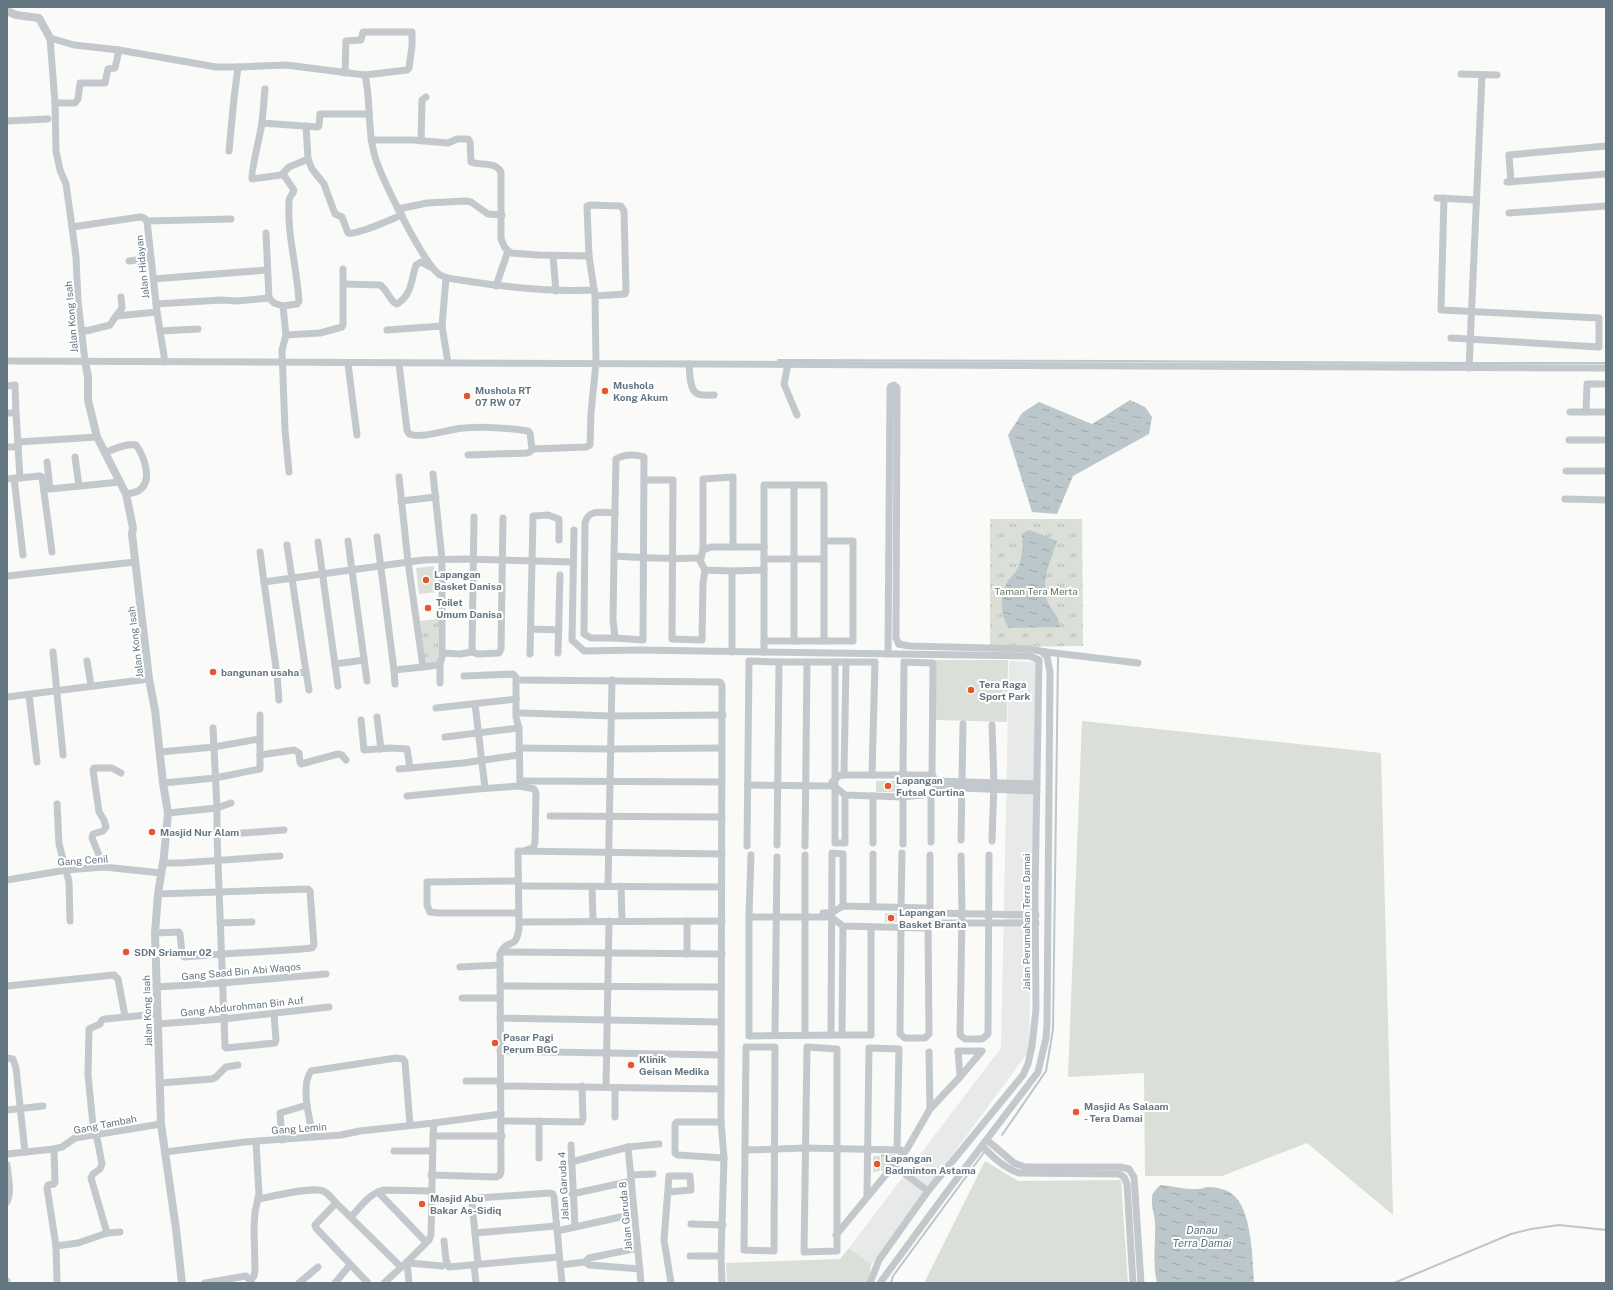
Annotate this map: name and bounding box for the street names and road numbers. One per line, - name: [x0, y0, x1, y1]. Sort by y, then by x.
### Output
- street label: Jalan Hidayan: [133, 234, 151, 300]
- street label: Jalan Kong Isah: [62, 280, 80, 353]
- street label: Jalan Kong Isah: [125, 605, 145, 678]
- street label: Gang Cenil: [57, 852, 109, 868]
- street label: Jalan Perumahan Terra Damai: [1020, 853, 1032, 991]
- street label: Gang Saad Bin Abi Waqos: [181, 960, 301, 982]
- street label: Jalan Kong Isah: [140, 975, 154, 1047]
- street label: Gang Abdurohman Bin Auf: [180, 994, 304, 1018]
- street label: Gang Tambah: [72, 1112, 138, 1136]
- street label: Gang Lemin: [271, 1120, 327, 1136]
- street label: Jalan Garuda 4: [555, 1151, 571, 1221]
- street label: Jalan Garuda 8: [616, 1181, 634, 1251]

